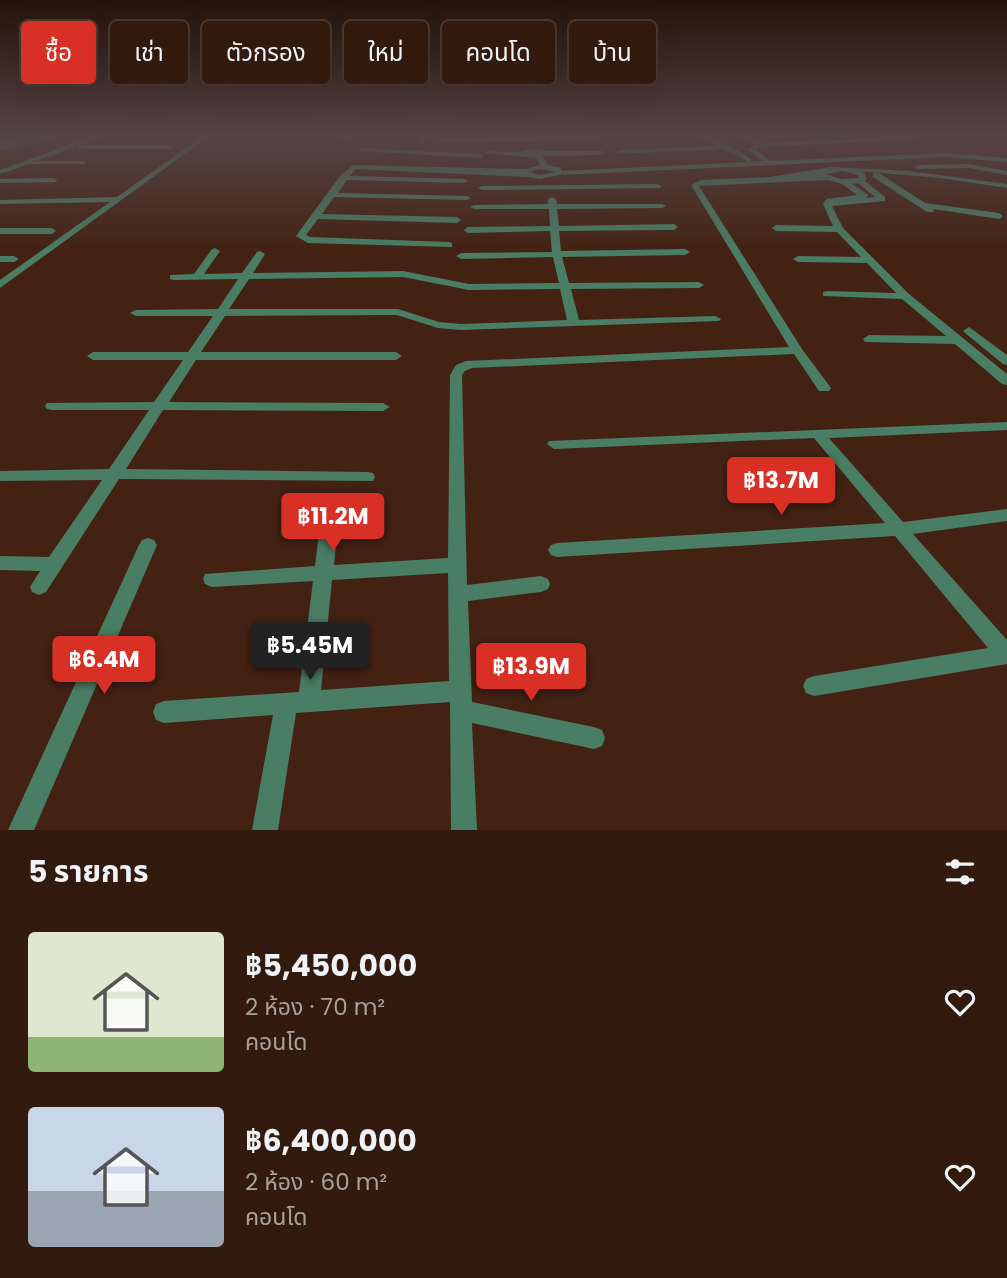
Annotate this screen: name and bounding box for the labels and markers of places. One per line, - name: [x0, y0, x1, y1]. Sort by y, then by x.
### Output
- pin: ฿13.7M: [724, 458, 838, 517]
- pin: ฿11.2M: [276, 494, 390, 553]
- pin: ฿5.45M: [253, 622, 367, 682]
- pin: ฿6.4M: [55, 636, 153, 696]
- pin: ฿13.9M: [474, 644, 588, 703]

